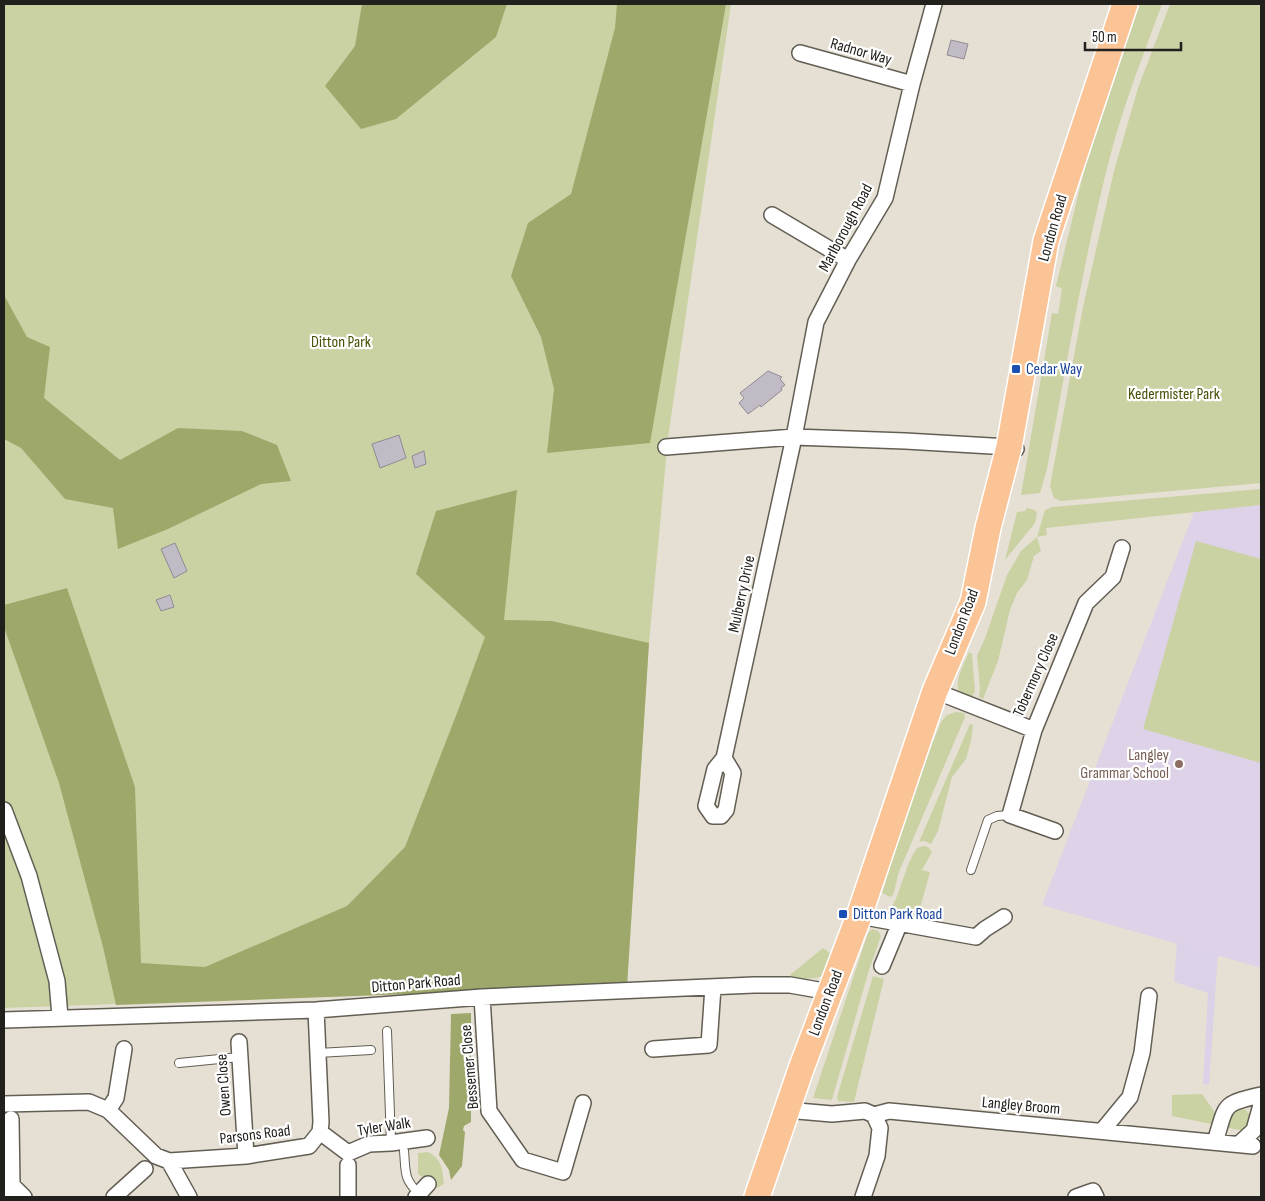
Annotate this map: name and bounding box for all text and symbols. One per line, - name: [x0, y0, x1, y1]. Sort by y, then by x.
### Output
- scale bar: [1085, 20, 1181, 52]
- text: 50 m: [1092, 28, 1117, 47]
- street label: Radnor Way: [828, 34, 894, 70]
- street label: Marlborough Road: [815, 181, 877, 275]
- street label: London Road: [1034, 192, 1072, 264]
- park label: Ditton Park: [311, 333, 371, 352]
- place label: Cedar Way: [1026, 360, 1082, 379]
- marker: Cedar Way: [1010, 363, 1022, 375]
- park label: Kedermister Park: [1128, 385, 1220, 404]
- street label: Mulberry Drive: [725, 554, 759, 634]
- street label: London Road: [941, 587, 983, 657]
- street label: Tobermory Close: [1009, 630, 1063, 720]
- place label: Langley Grammar School: [1080, 746, 1169, 783]
- marker: Langley Grammar School: [1173, 758, 1185, 770]
- place label: Ditton Park Road: [853, 905, 942, 924]
- marker: Ditton Park Road: [837, 908, 849, 920]
- street label: London Road: [805, 968, 847, 1038]
- street label: Ditton Park Road: [371, 971, 461, 997]
- street label: Bessemer Close: [457, 1024, 483, 1110]
- street label: Owen Close: [212, 1053, 236, 1117]
- street label: Langley Broom: [981, 1093, 1061, 1119]
- street label: Tyler Walk: [356, 1113, 412, 1141]
- street label: Parsons Road: [218, 1121, 292, 1149]

